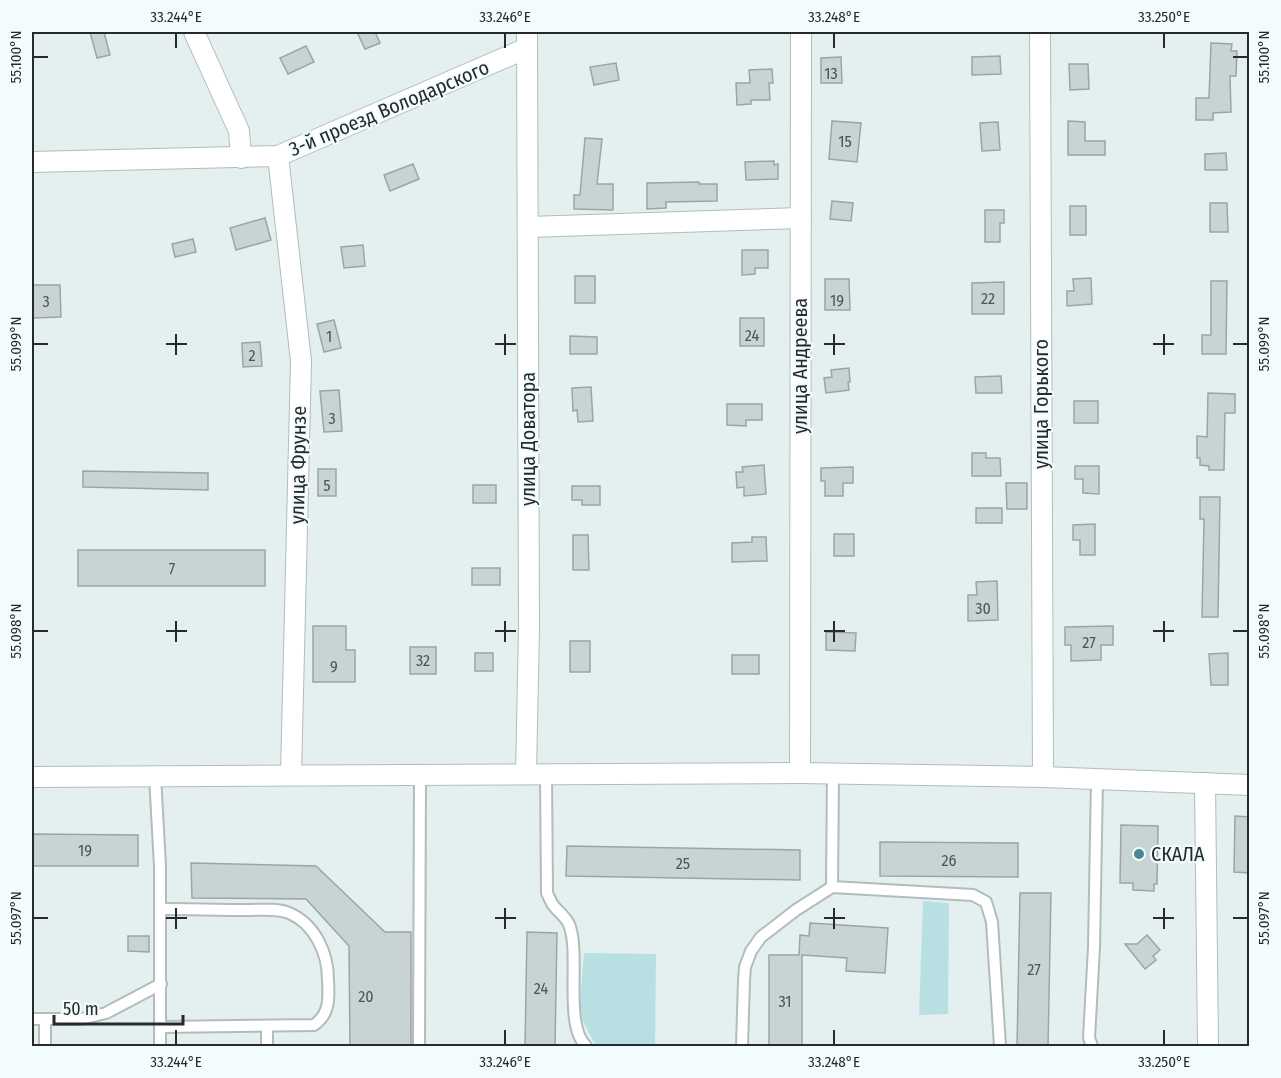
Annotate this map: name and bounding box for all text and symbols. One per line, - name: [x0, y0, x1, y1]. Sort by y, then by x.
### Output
- text: 33.244°E: [150, 8, 202, 26]
- text: 33.246°E: [479, 8, 531, 26]
- text: 33.248°E: [808, 8, 860, 26]
- text: 33.250°E: [1138, 8, 1190, 26]
- text: 55.100°N: [7, 31, 25, 84]
- text: 55.100°N: [1255, 31, 1273, 84]
- street label: 3-й проезд Володарского: [285, 55, 493, 161]
- house number: 13: [824, 64, 838, 83]
- house number: 15: [838, 132, 852, 151]
- house number: 22: [981, 289, 995, 308]
- house number: 19: [830, 291, 844, 310]
- house number: 3: [42, 292, 50, 311]
- street label: улица Андреева: [788, 298, 812, 434]
- text: 55.099°N: [7, 316, 25, 372]
- text: 55.099°N: [1255, 316, 1273, 372]
- house number: 24: [745, 326, 759, 345]
- house number: 1: [326, 327, 332, 346]
- street label: улица Горького: [1029, 339, 1053, 469]
- house number: 2: [248, 346, 256, 365]
- street label: улица Доватора: [516, 372, 540, 506]
- street label: улица Фрунзе: [285, 406, 311, 524]
- house number: 3: [328, 409, 336, 428]
- house number: 5: [323, 476, 331, 495]
- house number: 7: [169, 559, 176, 578]
- house number: 30: [975, 599, 991, 618]
- text: 55.098°N: [7, 603, 25, 659]
- text: 55.098°N: [1255, 603, 1273, 659]
- house number: 27: [1082, 633, 1096, 652]
- house number: 32: [416, 651, 430, 670]
- house number: 9: [330, 657, 338, 676]
- house number: 19: [78, 841, 92, 860]
- place label: СКАЛА: [1151, 842, 1205, 866]
- marker: СКАЛА: [1132, 847, 1146, 861]
- house number: 26: [942, 851, 957, 870]
- house number: 25: [676, 854, 690, 873]
- text: 55.097°N: [7, 891, 25, 945]
- text: 55.097°N: [1255, 891, 1273, 945]
- house number: 27: [1027, 960, 1041, 979]
- house number: 24: [534, 979, 548, 998]
- house number: 20: [358, 987, 374, 1006]
- scale bar: [54, 988, 183, 1026]
- house number: 31: [778, 992, 792, 1011]
- text: 50 m: [63, 998, 99, 1020]
- text: 33.244°E: [150, 1053, 202, 1071]
- text: 33.246°E: [479, 1053, 531, 1071]
- text: 33.248°E: [808, 1053, 860, 1071]
- text: 33.250°E: [1138, 1053, 1190, 1071]

